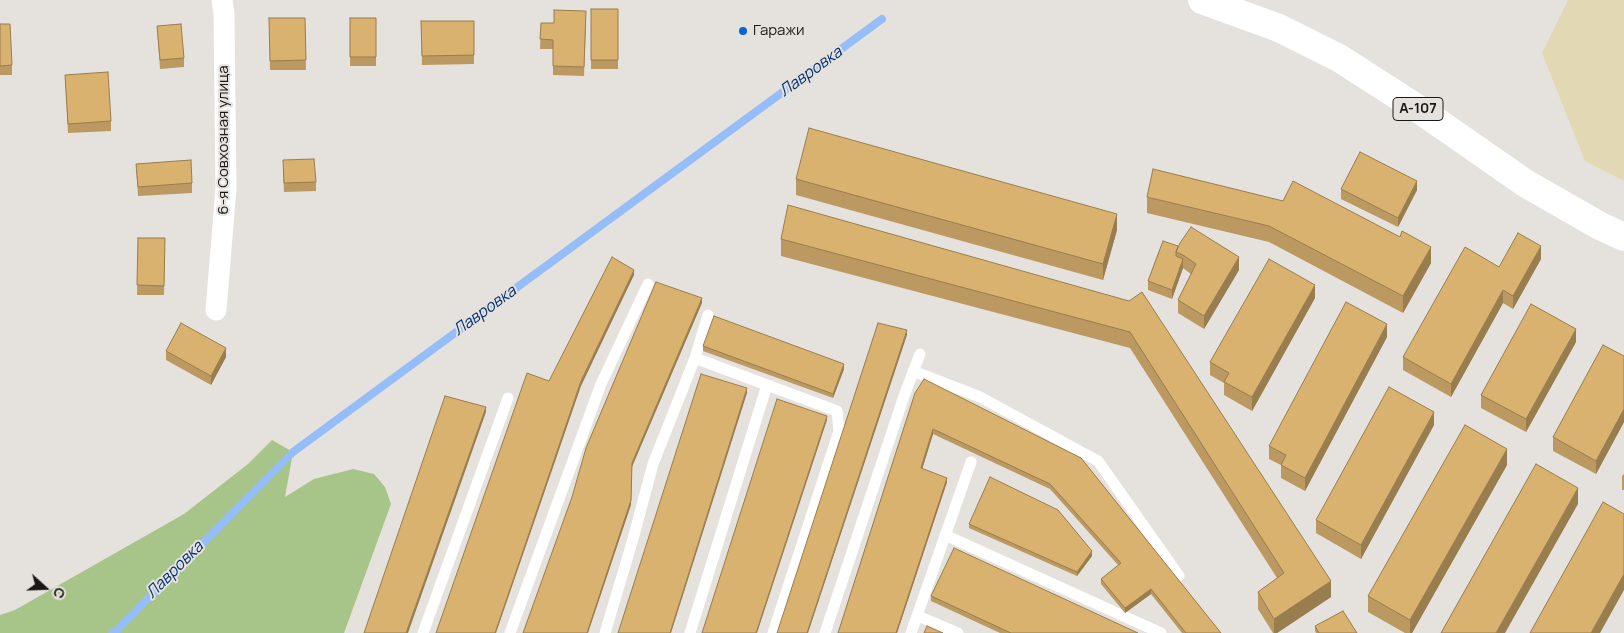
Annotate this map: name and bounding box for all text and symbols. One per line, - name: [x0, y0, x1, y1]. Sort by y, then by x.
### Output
- place label: Гаражи: [753, 22, 804, 40]
- marker: Гаражи: [737, 25, 749, 37]
- water label: Лавровка: [776, 43, 846, 101]
- street label: 6-я Совхозная улица: [215, 65, 233, 215]
- road number: А-107: [1393, 98, 1443, 120]
- water label: Лавровка: [450, 282, 520, 340]
- water label: Лавровка: [142, 537, 208, 603]
- north arrow: [20, 563, 70, 613]
- text: С: [49, 585, 70, 601]

